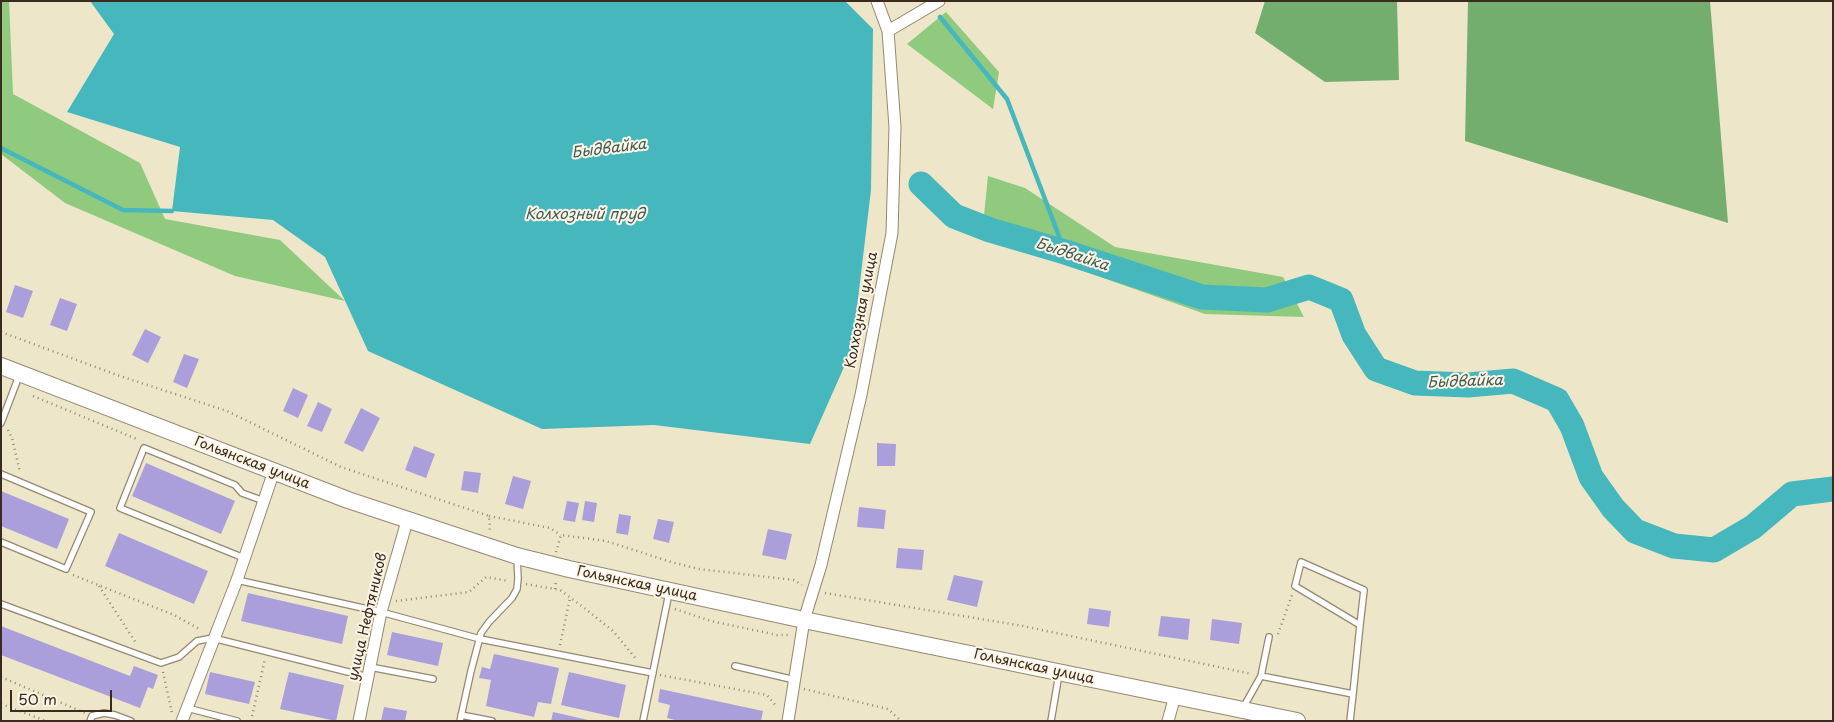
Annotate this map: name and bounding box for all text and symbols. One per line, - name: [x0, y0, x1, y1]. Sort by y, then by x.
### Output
- water label: Быдвайка: [571, 135, 647, 163]
- water label: Колхозный пруд: [525, 206, 645, 224]
- water label: Быдвайка: [1033, 235, 1111, 275]
- street label: Колхозная улица: [842, 250, 882, 370]
- water label: Быдвайка: [1427, 372, 1503, 392]
- street label: Гольянская улица: [192, 433, 312, 493]
- street label: улица Нефтяников: [345, 551, 391, 683]
- street label: Гольянская улица: [575, 563, 699, 605]
- street label: Гольянская улица: [972, 646, 1096, 688]
- scale bar: [12, 680, 115, 712]
- text: 50 m: [18, 687, 57, 710]

